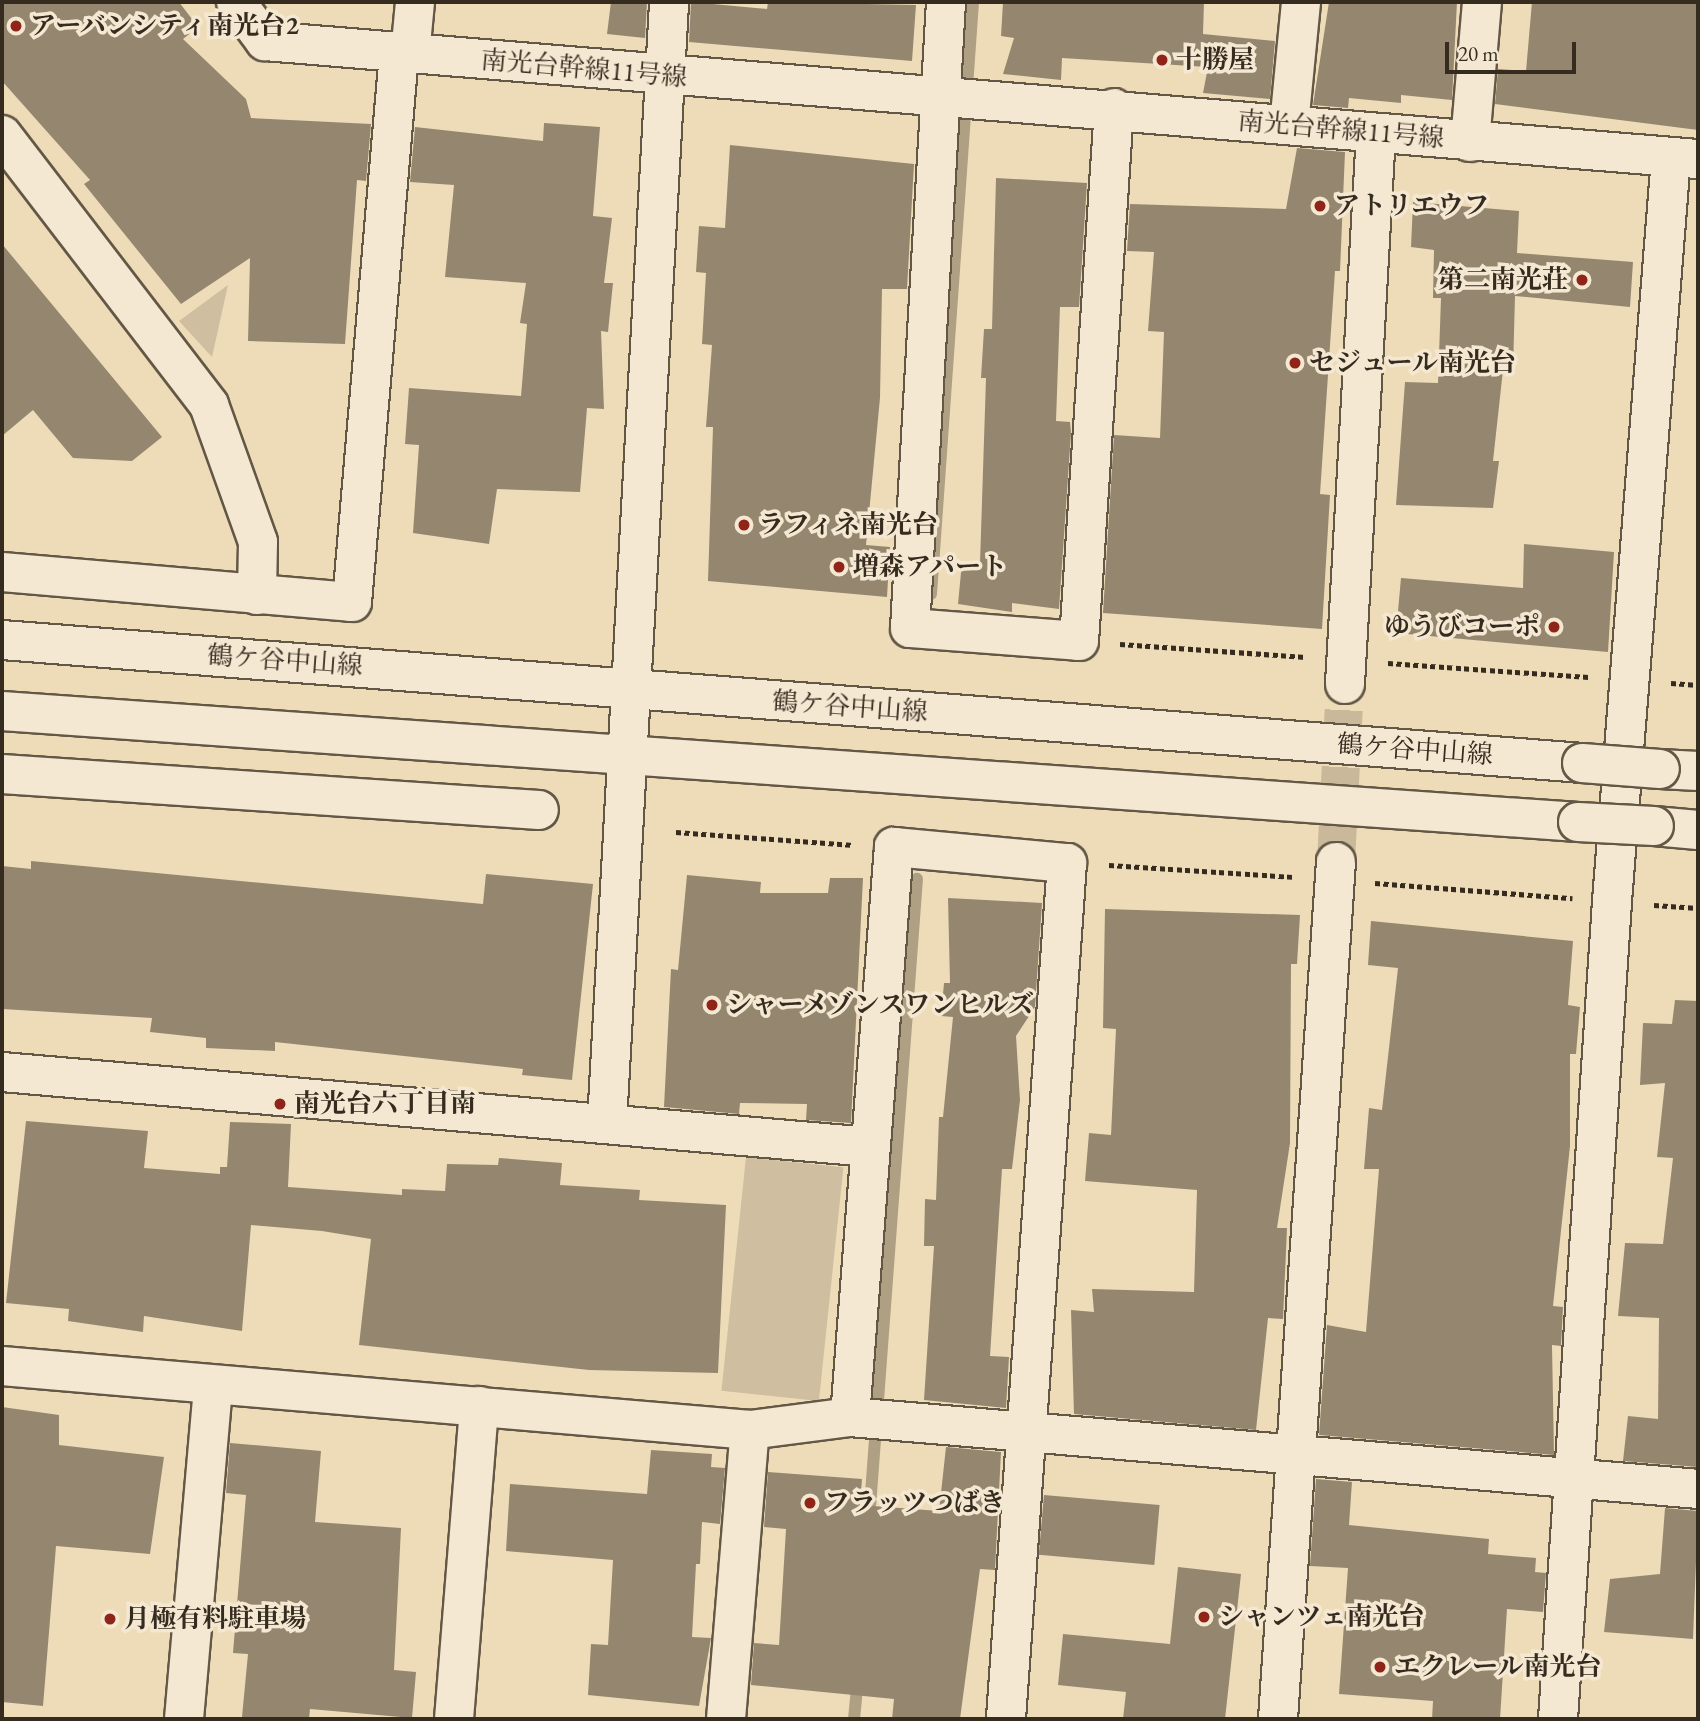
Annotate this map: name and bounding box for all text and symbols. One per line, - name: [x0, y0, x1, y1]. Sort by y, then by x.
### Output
- place label: アーバンシティ南光台2: [30, 10, 303, 42]
- marker: アーバンシティ南光台2: [8, 18, 24, 34]
- scale bar: [1448, 28, 1579, 72]
- text: 20 m: [1458, 40, 1499, 67]
- street label: 南光台幹線11号線: [480, 44, 688, 94]
- place label: 十勝屋: [1176, 44, 1254, 76]
- marker: 十勝屋: [1154, 52, 1170, 68]
- street label: 南光台幹線11号線: [1237, 105, 1445, 155]
- place label: アトリエウフ: [1334, 190, 1490, 222]
- marker: アトリエウフ: [1312, 198, 1328, 214]
- place label: 第二南光荘: [1438, 264, 1568, 296]
- marker: 第二南光荘: [1574, 272, 1590, 288]
- place label: セジュール南光台: [1309, 347, 1517, 379]
- marker: セジュール南光台: [1287, 355, 1303, 371]
- place label: ラフィネ南光台: [758, 509, 940, 541]
- marker: ラフィネ南光台: [736, 517, 752, 533]
- place label: 増森アパート: [853, 551, 1009, 583]
- marker: 増森アパート: [831, 559, 847, 575]
- place label: ゆうびコーポ: [1384, 611, 1540, 643]
- marker: ゆうびコーポ: [1546, 619, 1562, 635]
- street label: 鶴ケ谷中山線: [206, 640, 364, 682]
- street label: 鶴ケ谷中山線: [771, 686, 929, 728]
- street label: 鶴ケ谷中山線: [1336, 729, 1494, 771]
- place label: シャーメゾンスワンヒルズ: [726, 989, 1038, 1021]
- marker: シャーメゾンスワンヒルズ: [704, 997, 720, 1013]
- place label: 南光台六丁目南: [294, 1088, 476, 1120]
- marker: 南光台六丁目南: [272, 1096, 288, 1112]
- place label: フラッツつばき: [824, 1487, 1006, 1519]
- marker: フラッツつばき: [802, 1495, 818, 1511]
- place label: シャンツェ南光台: [1218, 1601, 1426, 1633]
- place label: 月極有料駐車場: [124, 1603, 306, 1635]
- marker: シャンツェ南光台: [1196, 1609, 1212, 1625]
- marker: 月極有料駐車場: [102, 1611, 118, 1627]
- place label: エクレール南光台: [1394, 1651, 1602, 1683]
- marker: エクレール南光台: [1372, 1659, 1388, 1675]

